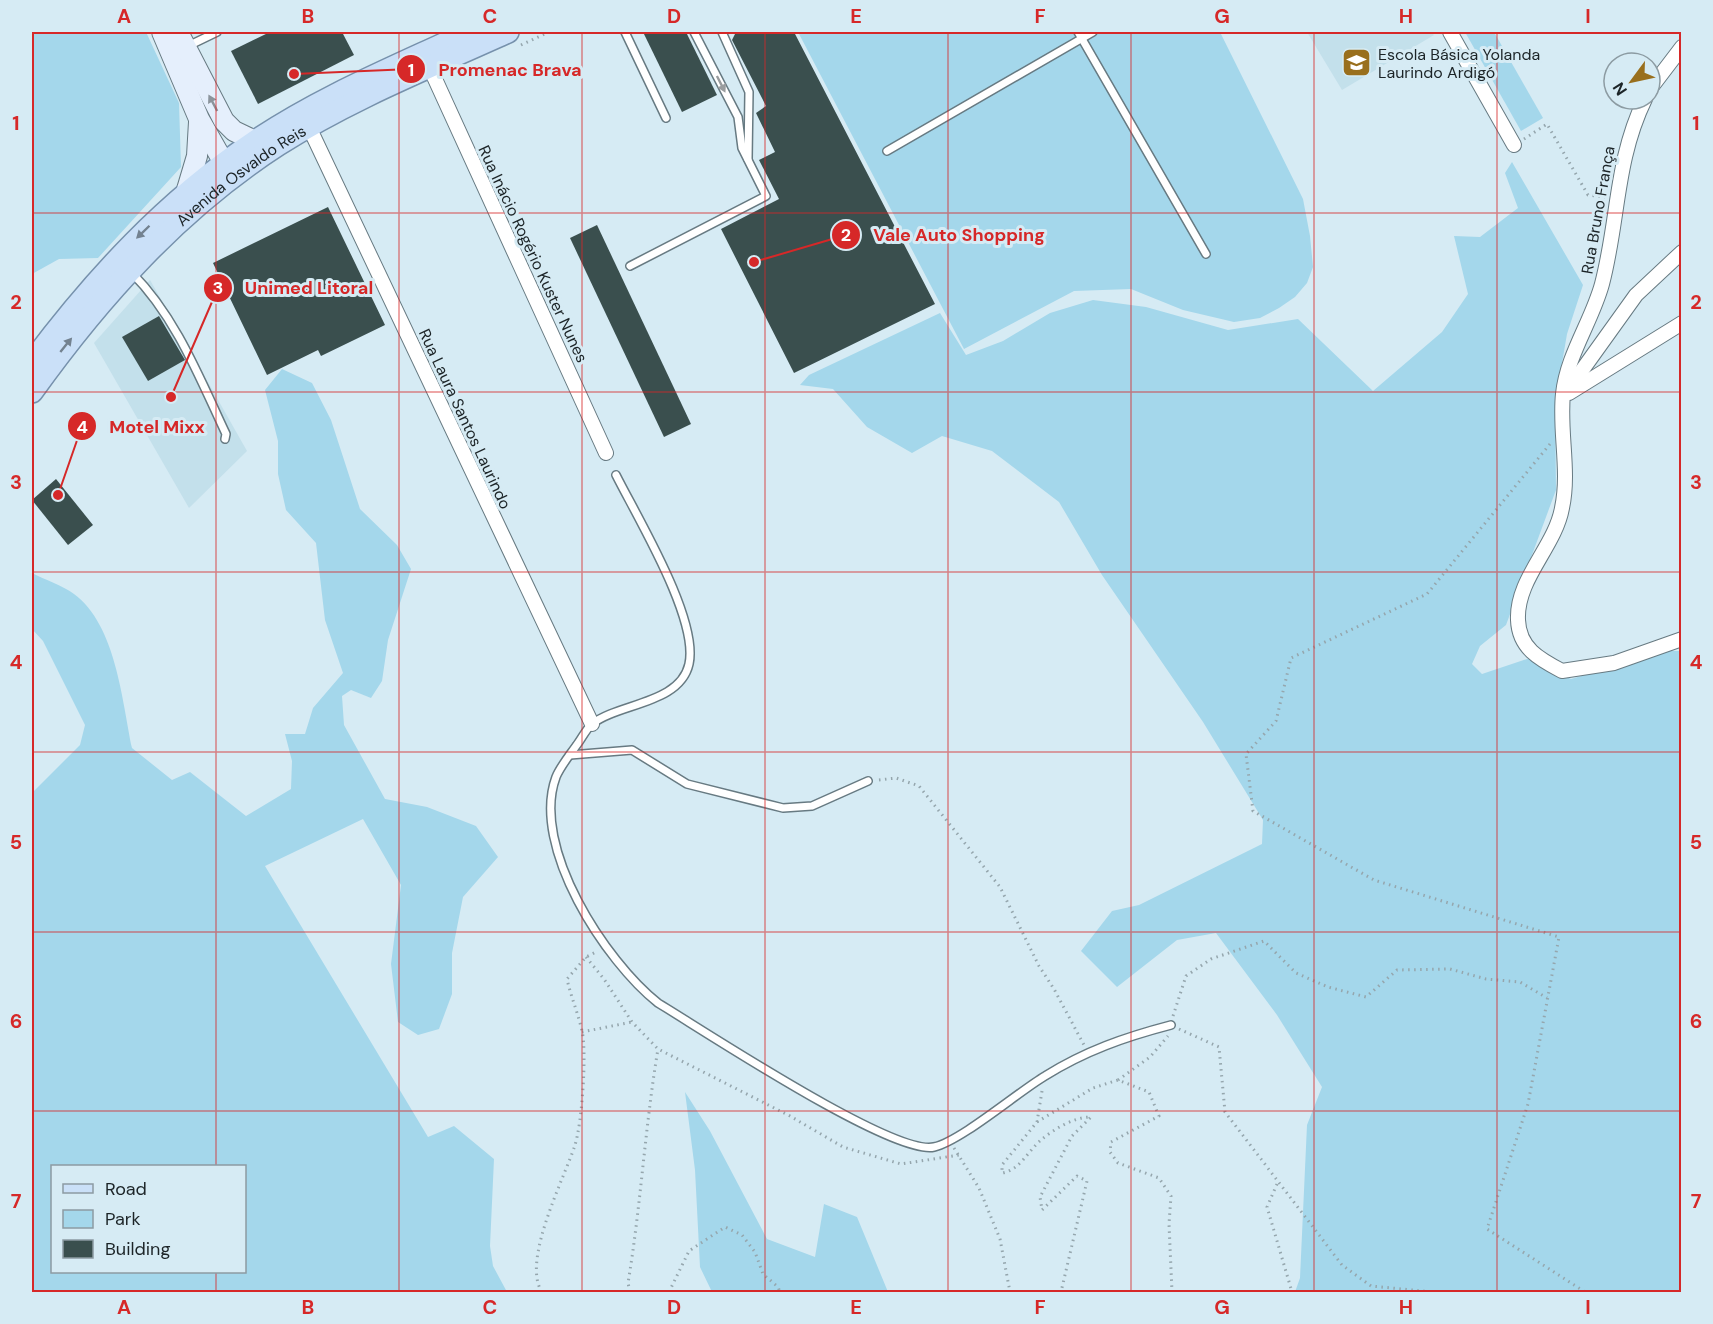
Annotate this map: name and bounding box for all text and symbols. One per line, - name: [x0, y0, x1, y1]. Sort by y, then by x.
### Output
- text: A: [117, 3, 131, 29]
- text: B: [302, 3, 314, 29]
- text: C: [483, 3, 497, 29]
- text: D: [667, 3, 681, 29]
- text: E: [850, 3, 862, 29]
- text: F: [1034, 3, 1046, 29]
- text: G: [1214, 3, 1230, 29]
- text: H: [1399, 3, 1413, 29]
- text: I: [1585, 3, 1591, 29]
- place label: Escola Básica Yolanda Laurindo Ardigó: [1378, 44, 1540, 83]
- school or university icon: Escola Básica Yolanda Laurindo Ardigó: [1341, 47, 1373, 79]
- callout: Promenac Brava: [396, 51, 594, 87]
- north arrow: [1602, 51, 1662, 111]
- text: 1: [408, 58, 414, 82]
- text: Promenac Brava: [438, 58, 582, 82]
- one-way arrow: [716, 75, 725, 92]
- text: N: [1608, 78, 1632, 100]
- one-way arrow: [208, 94, 218, 111]
- text: 1: [12, 110, 20, 136]
- text: 1: [1692, 110, 1700, 136]
- street label: Avenida Osvaldo Reis: [171, 120, 310, 230]
- street label: Rua Inácio Rogério Kuster Nunes: [473, 142, 593, 366]
- street label: Rua Bruno França: [1576, 144, 1620, 276]
- callout: Vale Auto Shopping: [831, 217, 1057, 253]
- text: 2: [841, 223, 851, 247]
- text: Vale Auto Shopping: [873, 223, 1045, 247]
- one-way arrow: [136, 225, 150, 239]
- callout: Unimed Litoral: [203, 270, 386, 306]
- text: 3: [213, 276, 223, 300]
- text: Unimed Litoral: [245, 276, 373, 300]
- text: 2: [10, 289, 22, 315]
- text: 2: [1690, 289, 1702, 315]
- street label: Rua Laura Santos Laurindo: [414, 325, 516, 513]
- one-way arrow: [60, 337, 73, 353]
- callout: Motel Mixx: [67, 408, 216, 444]
- text: 4: [76, 415, 88, 439]
- text: Motel Mixx: [109, 415, 205, 439]
- text: 3: [10, 469, 22, 495]
- text: 3: [1690, 469, 1702, 495]
- text: 4: [10, 649, 23, 675]
- text: 4: [1690, 649, 1703, 675]
- text: 5: [10, 829, 22, 855]
- text: 5: [1690, 829, 1702, 855]
- text: 6: [10, 1008, 22, 1034]
- text: 6: [1690, 1008, 1702, 1034]
- legend: [51, 1165, 246, 1273]
- text: Road: [105, 1177, 147, 1201]
- text: 7: [11, 1188, 22, 1214]
- text: 7: [1691, 1188, 1702, 1214]
- text: Park: [105, 1207, 141, 1231]
- text: Building: [105, 1237, 170, 1261]
- text: A: [117, 1294, 131, 1320]
- text: B: [302, 1294, 314, 1320]
- text: C: [483, 1294, 497, 1320]
- text: D: [667, 1294, 681, 1320]
- text: E: [850, 1294, 862, 1320]
- text: F: [1034, 1294, 1046, 1320]
- text: G: [1214, 1294, 1230, 1320]
- text: H: [1399, 1294, 1413, 1320]
- text: I: [1585, 1294, 1591, 1320]

